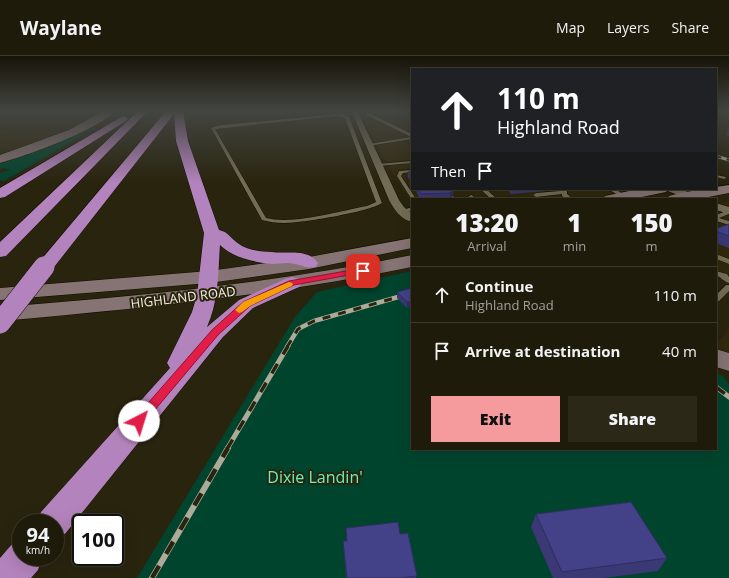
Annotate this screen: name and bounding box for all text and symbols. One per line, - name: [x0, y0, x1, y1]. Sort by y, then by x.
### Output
- text: Waylane: [20, 15, 102, 41]
- text: Map: [556, 18, 585, 37]
- text: Layers: [607, 18, 649, 37]
- text: Share: [671, 18, 709, 37]
- text: 110 m: [497, 79, 580, 117]
- icon: ahead: [431, 84, 483, 136]
- text: Highland Road: [497, 115, 620, 139]
- icon: arrive: [474, 160, 496, 182]
- text: Then: [431, 161, 466, 181]
- text: 13:20: [455, 206, 519, 239]
- text: 1: [567, 206, 582, 239]
- text: 150: [630, 206, 673, 239]
- text: Arrival: [467, 237, 506, 255]
- text: min: [563, 237, 586, 255]
- text: m: [646, 237, 658, 255]
- pin: [346, 254, 380, 288]
- icon: arrive: [352, 260, 374, 282]
- text: Continue: [465, 276, 533, 296]
- street label: HIGHLAND ROAD: [129, 282, 237, 312]
- icon: ahead: [431, 284, 453, 306]
- text: 110 m: [653, 285, 697, 305]
- text: Highland Road: [465, 296, 554, 314]
- icon: arrive: [431, 340, 453, 362]
- text: Arrive at destination: [465, 341, 620, 361]
- text: 40 m: [662, 341, 697, 361]
- button: Exit: [431, 396, 560, 442]
- button: Share: [568, 396, 697, 442]
- position arrow: [118, 400, 160, 442]
- park label: Dixie Landin': [267, 466, 363, 488]
- speed limit sign: 100: [72, 514, 124, 566]
- text: 94: [27, 521, 49, 548]
- text: km/h: [26, 543, 50, 557]

